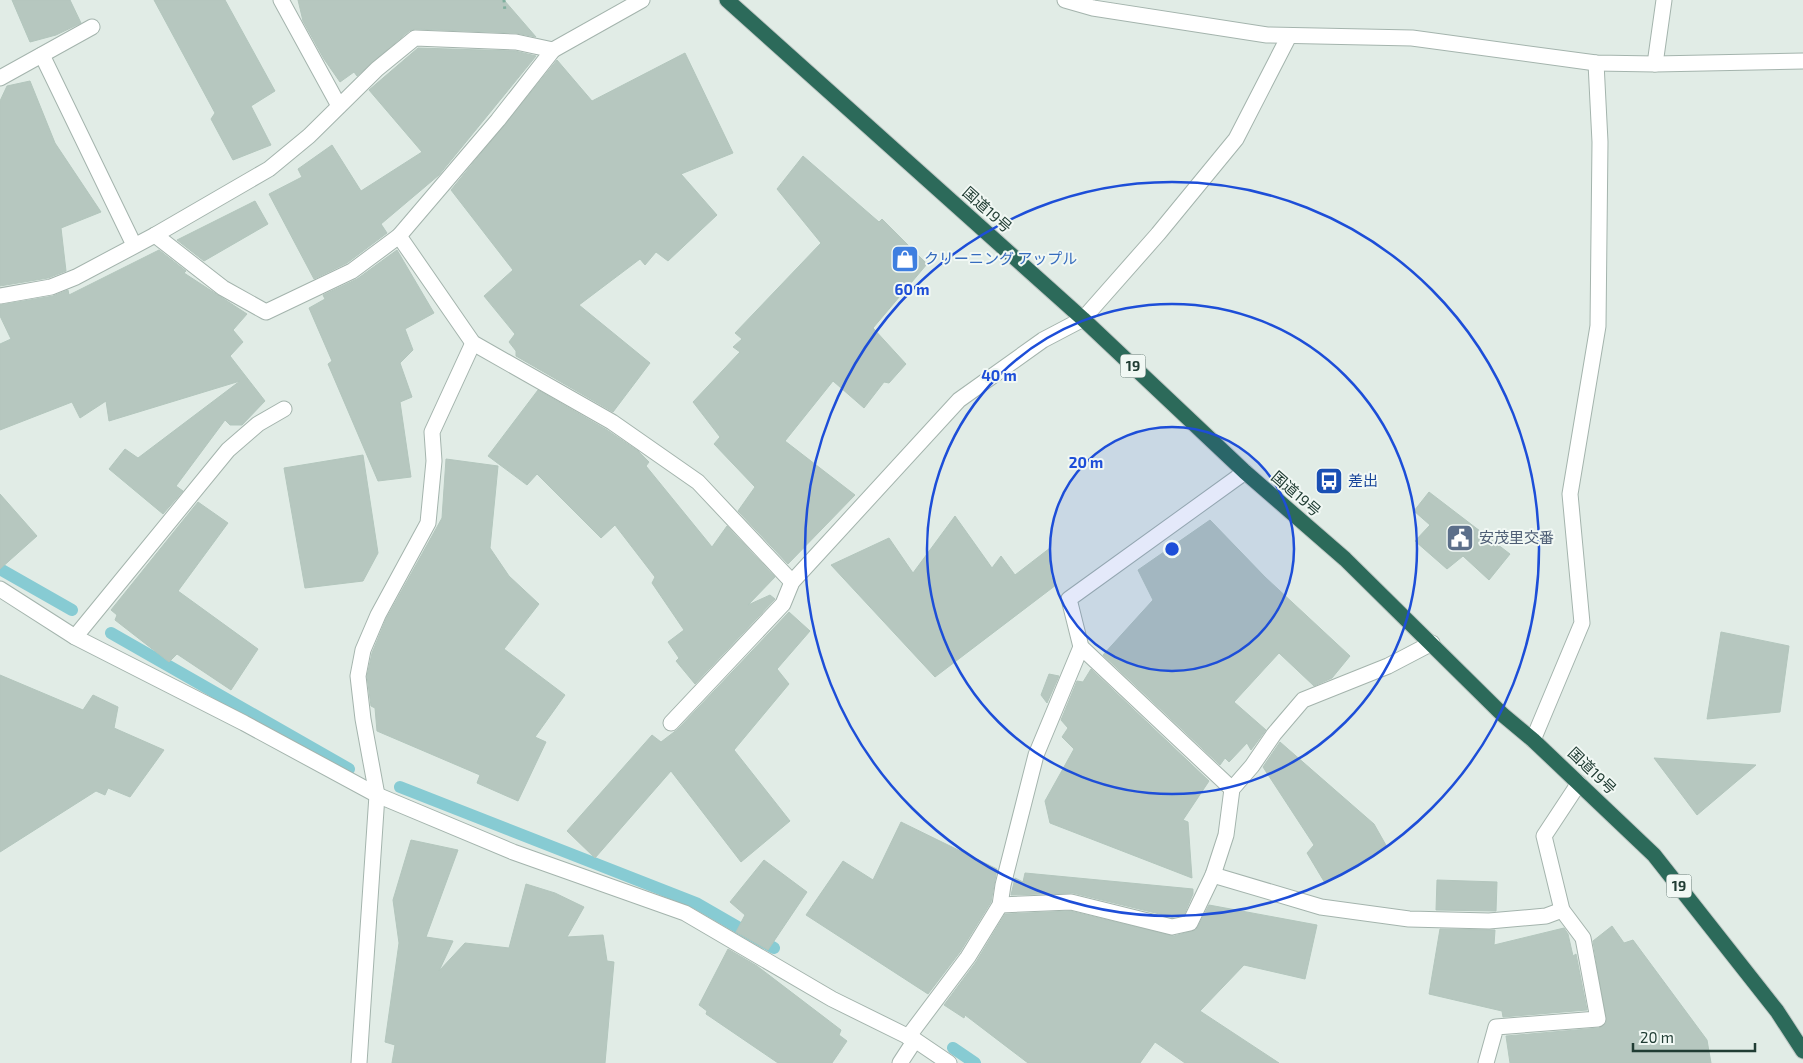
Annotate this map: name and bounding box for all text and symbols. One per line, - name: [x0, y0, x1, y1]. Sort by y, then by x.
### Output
- street label: 国道19号: [960, 183, 1016, 236]
- shop icon: クリーニング アップル: [890, 244, 920, 274]
- place label: クリーニング アップル: [924, 249, 1077, 267]
- text: 60 m: [895, 280, 929, 298]
- road number: 19: [1120, 354, 1146, 378]
- text: 40 m: [981, 366, 1017, 384]
- text: 20 m: [1069, 453, 1103, 471]
- bus stop icon: 差出: [1314, 466, 1344, 496]
- street label: 国道19号: [1268, 467, 1325, 520]
- place label: 差出: [1348, 471, 1378, 489]
- public building icon: 安茂里交番: [1445, 523, 1475, 553]
- place label: 安茂里交番: [1479, 528, 1554, 546]
- centre of rings: [1163, 540, 1181, 558]
- street label: 国道19号: [1565, 743, 1620, 797]
- road number: 19: [1666, 874, 1692, 898]
- scale bar: [1633, 1020, 1756, 1052]
- text: 20 m: [1640, 1028, 1674, 1046]

